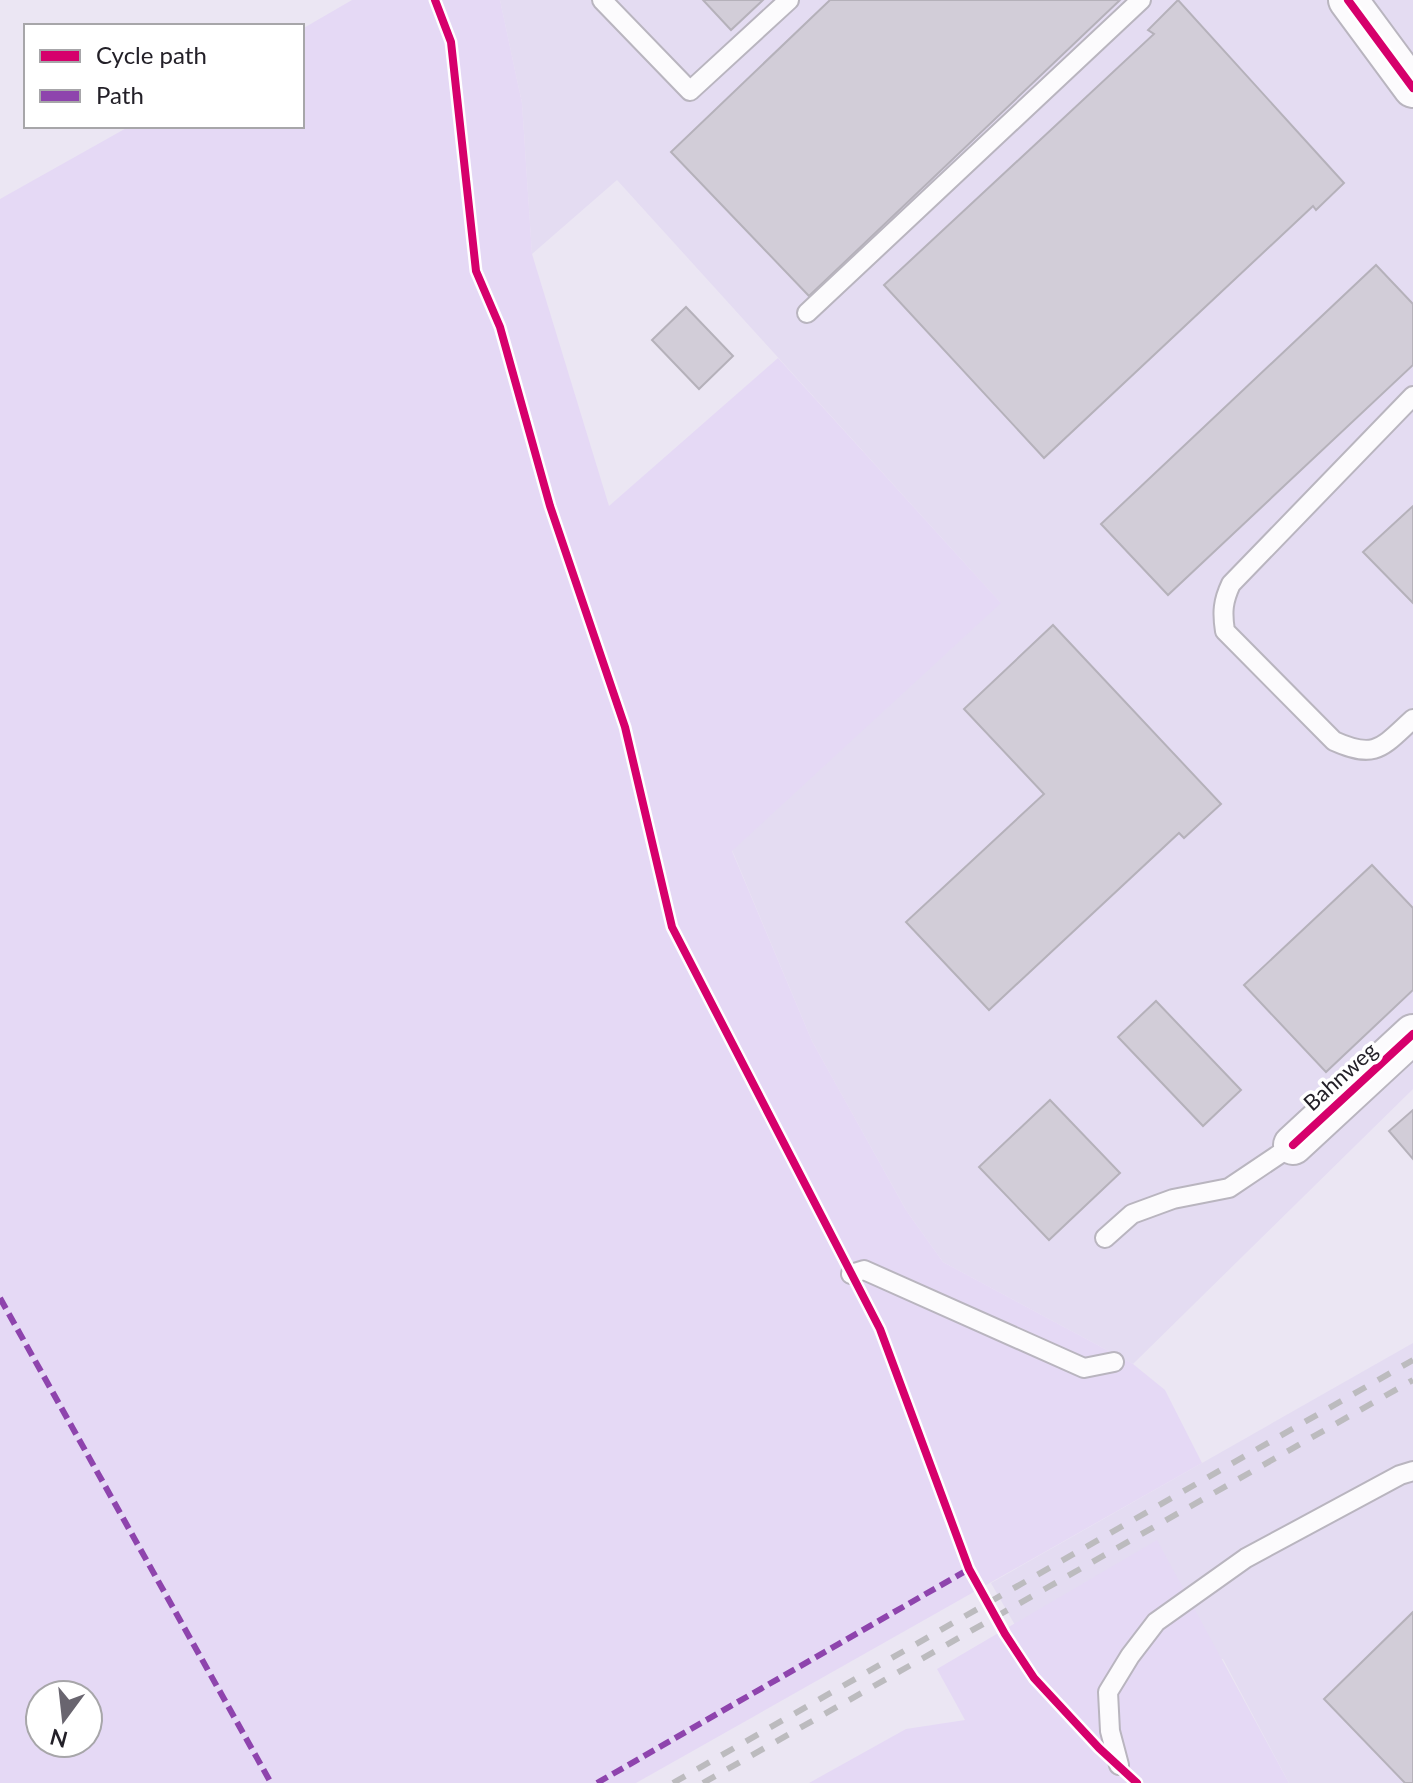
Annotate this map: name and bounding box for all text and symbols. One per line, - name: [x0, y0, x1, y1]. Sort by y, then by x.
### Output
- legend: [24, 24, 304, 128]
- text: Cycle path: [96, 40, 207, 69]
- text: Path: [96, 80, 144, 109]
- street label: Bahnweg: [1298, 1036, 1382, 1116]
- north arrow: [24, 1679, 104, 1759]
- text: N: [47, 1724, 70, 1754]

